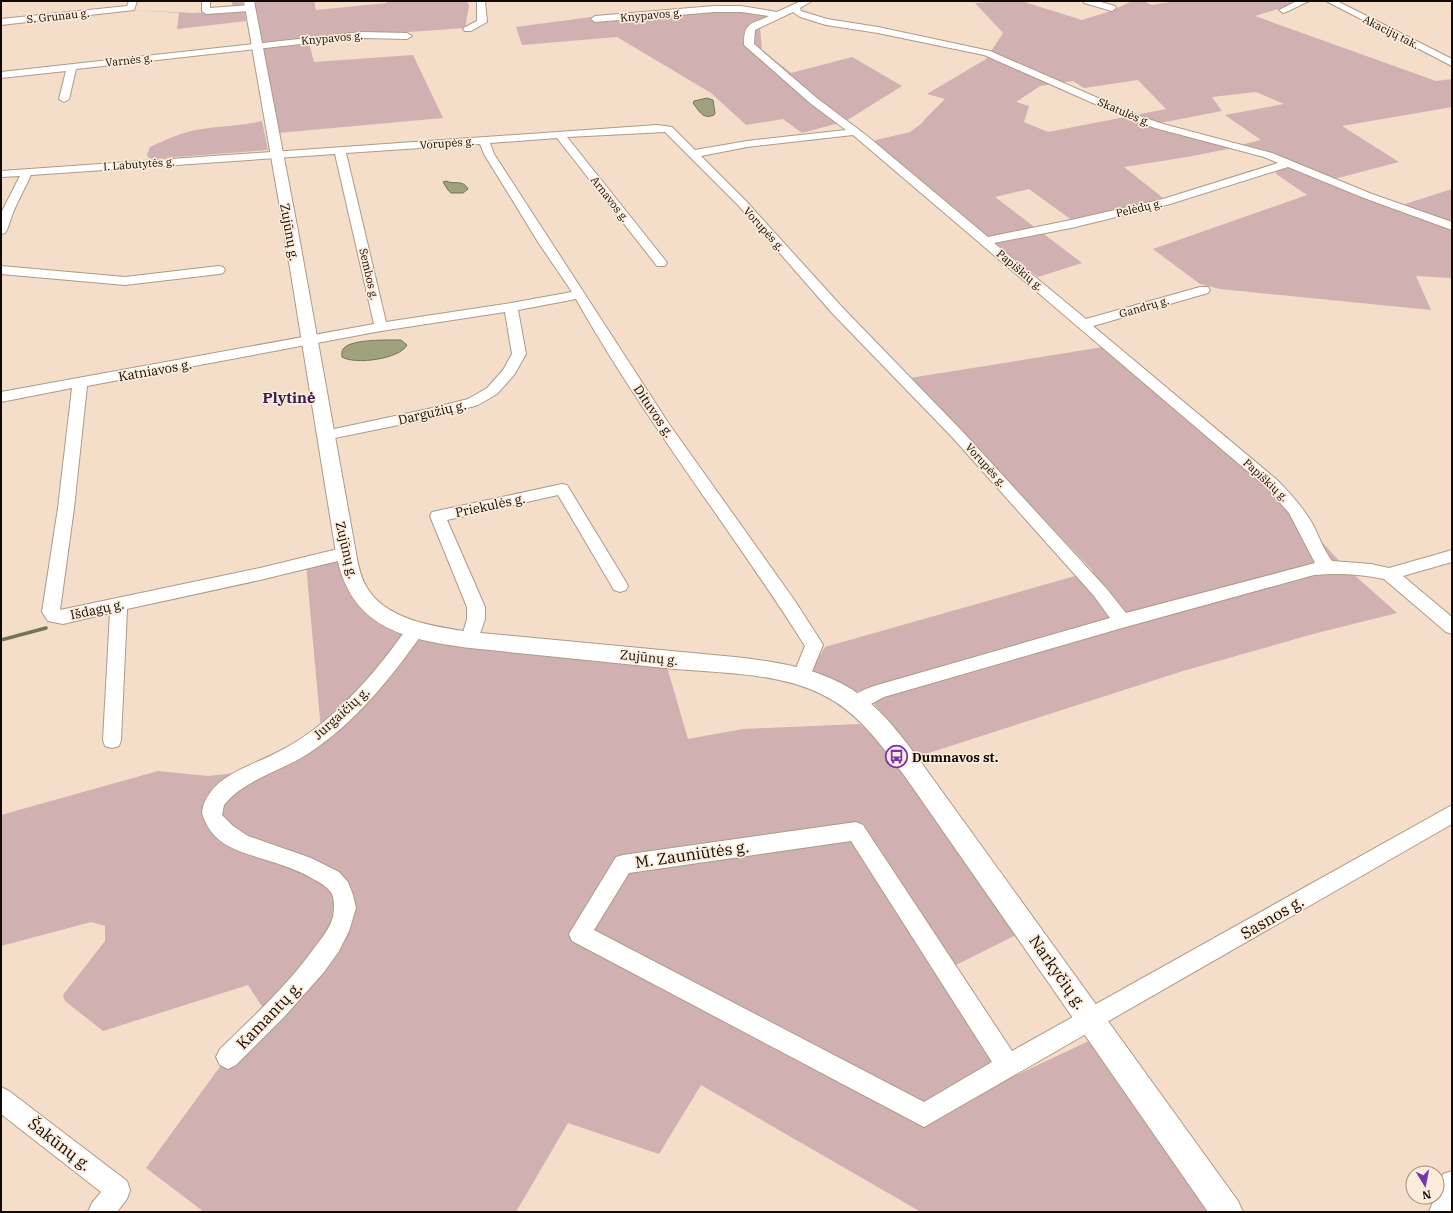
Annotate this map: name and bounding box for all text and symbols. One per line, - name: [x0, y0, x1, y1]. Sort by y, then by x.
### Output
- street label: Knypavos g.: [619, 5, 683, 25]
- street label: S. Grunau g.: [26, 6, 90, 26]
- street label: Akacijų tak.: [1361, 12, 1421, 52]
- street label: Knypavos g.: [300, 28, 364, 48]
- street label: Varnės g.: [105, 51, 153, 69]
- street label: Skatulės g.: [1096, 95, 1152, 129]
- street label: Vorupės g.: [419, 134, 475, 152]
- street label: I. Labutytės g.: [103, 155, 175, 173]
- street label: Arnavos g.: [588, 173, 632, 225]
- street label: Pelėdų g.: [1115, 196, 1164, 220]
- street label: Zujūnų g.: [276, 202, 303, 262]
- street label: Vorupės g.: [741, 204, 787, 254]
- street label: Papiškių g.: [994, 246, 1046, 294]
- street label: Sembos g.: [356, 247, 382, 301]
- street label: Gandrų g.: [1117, 293, 1171, 321]
- street label: Katniavos g.: [117, 356, 193, 385]
- street label: Dituvos g.: [630, 382, 677, 441]
- district label: Plytinė: [263, 388, 315, 407]
- street label: Dargužių g.: [396, 396, 468, 429]
- street label: Vorupės g.: [963, 440, 1009, 490]
- street label: Papiškių g.: [1241, 456, 1292, 504]
- street label: Priekulės g.: [453, 490, 527, 521]
- street label: Zujūnų g.: [332, 520, 361, 580]
- street label: Išdagų g.: [69, 595, 126, 623]
- street label: Zujūnų g.: [619, 646, 679, 669]
- street label: Jurgaičių g.: [309, 683, 373, 743]
- bus stop icon: Dumnavos st.: [883, 744, 909, 770]
- place label: Dumnavos st.: [912, 749, 998, 766]
- street label: M. Zauniūtės g.: [634, 836, 750, 872]
- street label: Sasnos g.: [1237, 891, 1307, 943]
- street label: Narkyčių g.: [1025, 931, 1091, 1013]
- street label: Kamantų g.: [232, 977, 306, 1053]
- street label: Šakūnų g.: [25, 1112, 96, 1175]
- north arrow: [1405, 1165, 1445, 1205]
- text: N: [1421, 1187, 1432, 1203]

